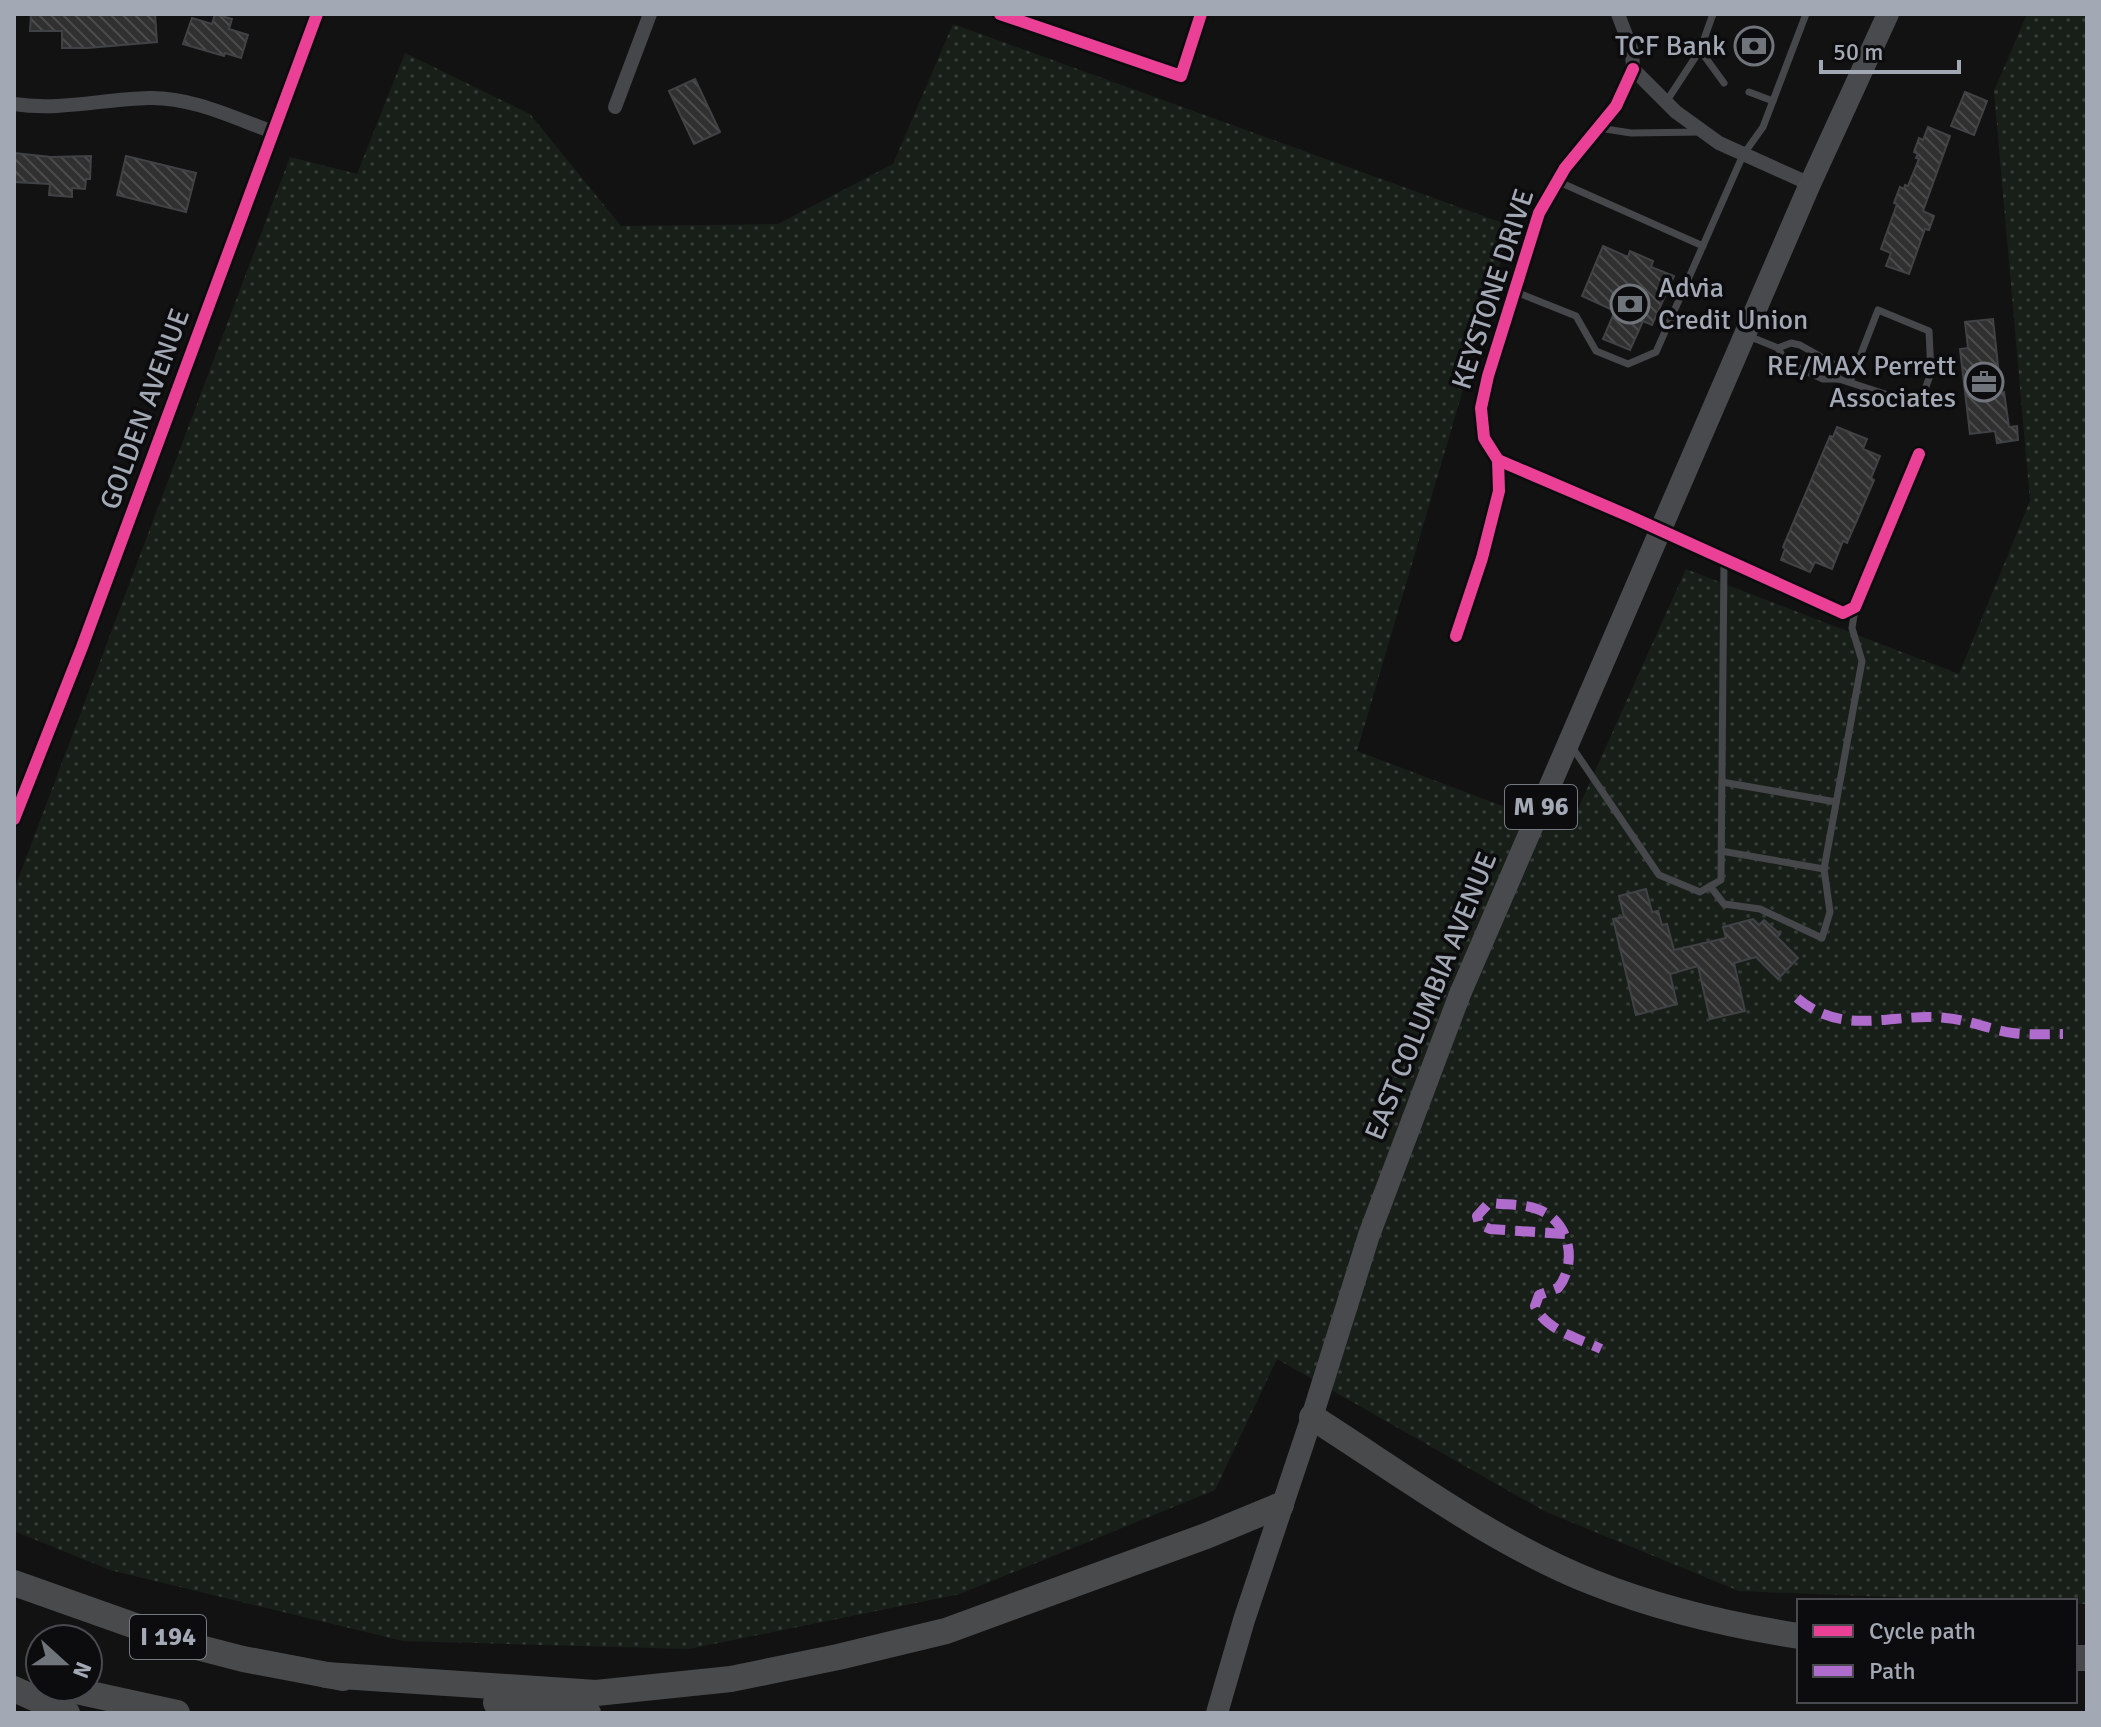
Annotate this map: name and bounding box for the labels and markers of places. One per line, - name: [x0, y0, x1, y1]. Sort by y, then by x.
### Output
- bank icon: TCF Bank: [1733, 25, 1775, 67]
- place label: TCF Bank: [1615, 29, 1726, 63]
- place label: Advia Credit Union: [1658, 271, 1808, 337]
- bank icon: Advia Credit Union: [1609, 283, 1651, 325]
- place label: RE/MAX Perrett Associates: [1767, 349, 1956, 415]
- office icon: RE/MAX Perrett Associates: [1963, 361, 2005, 403]

